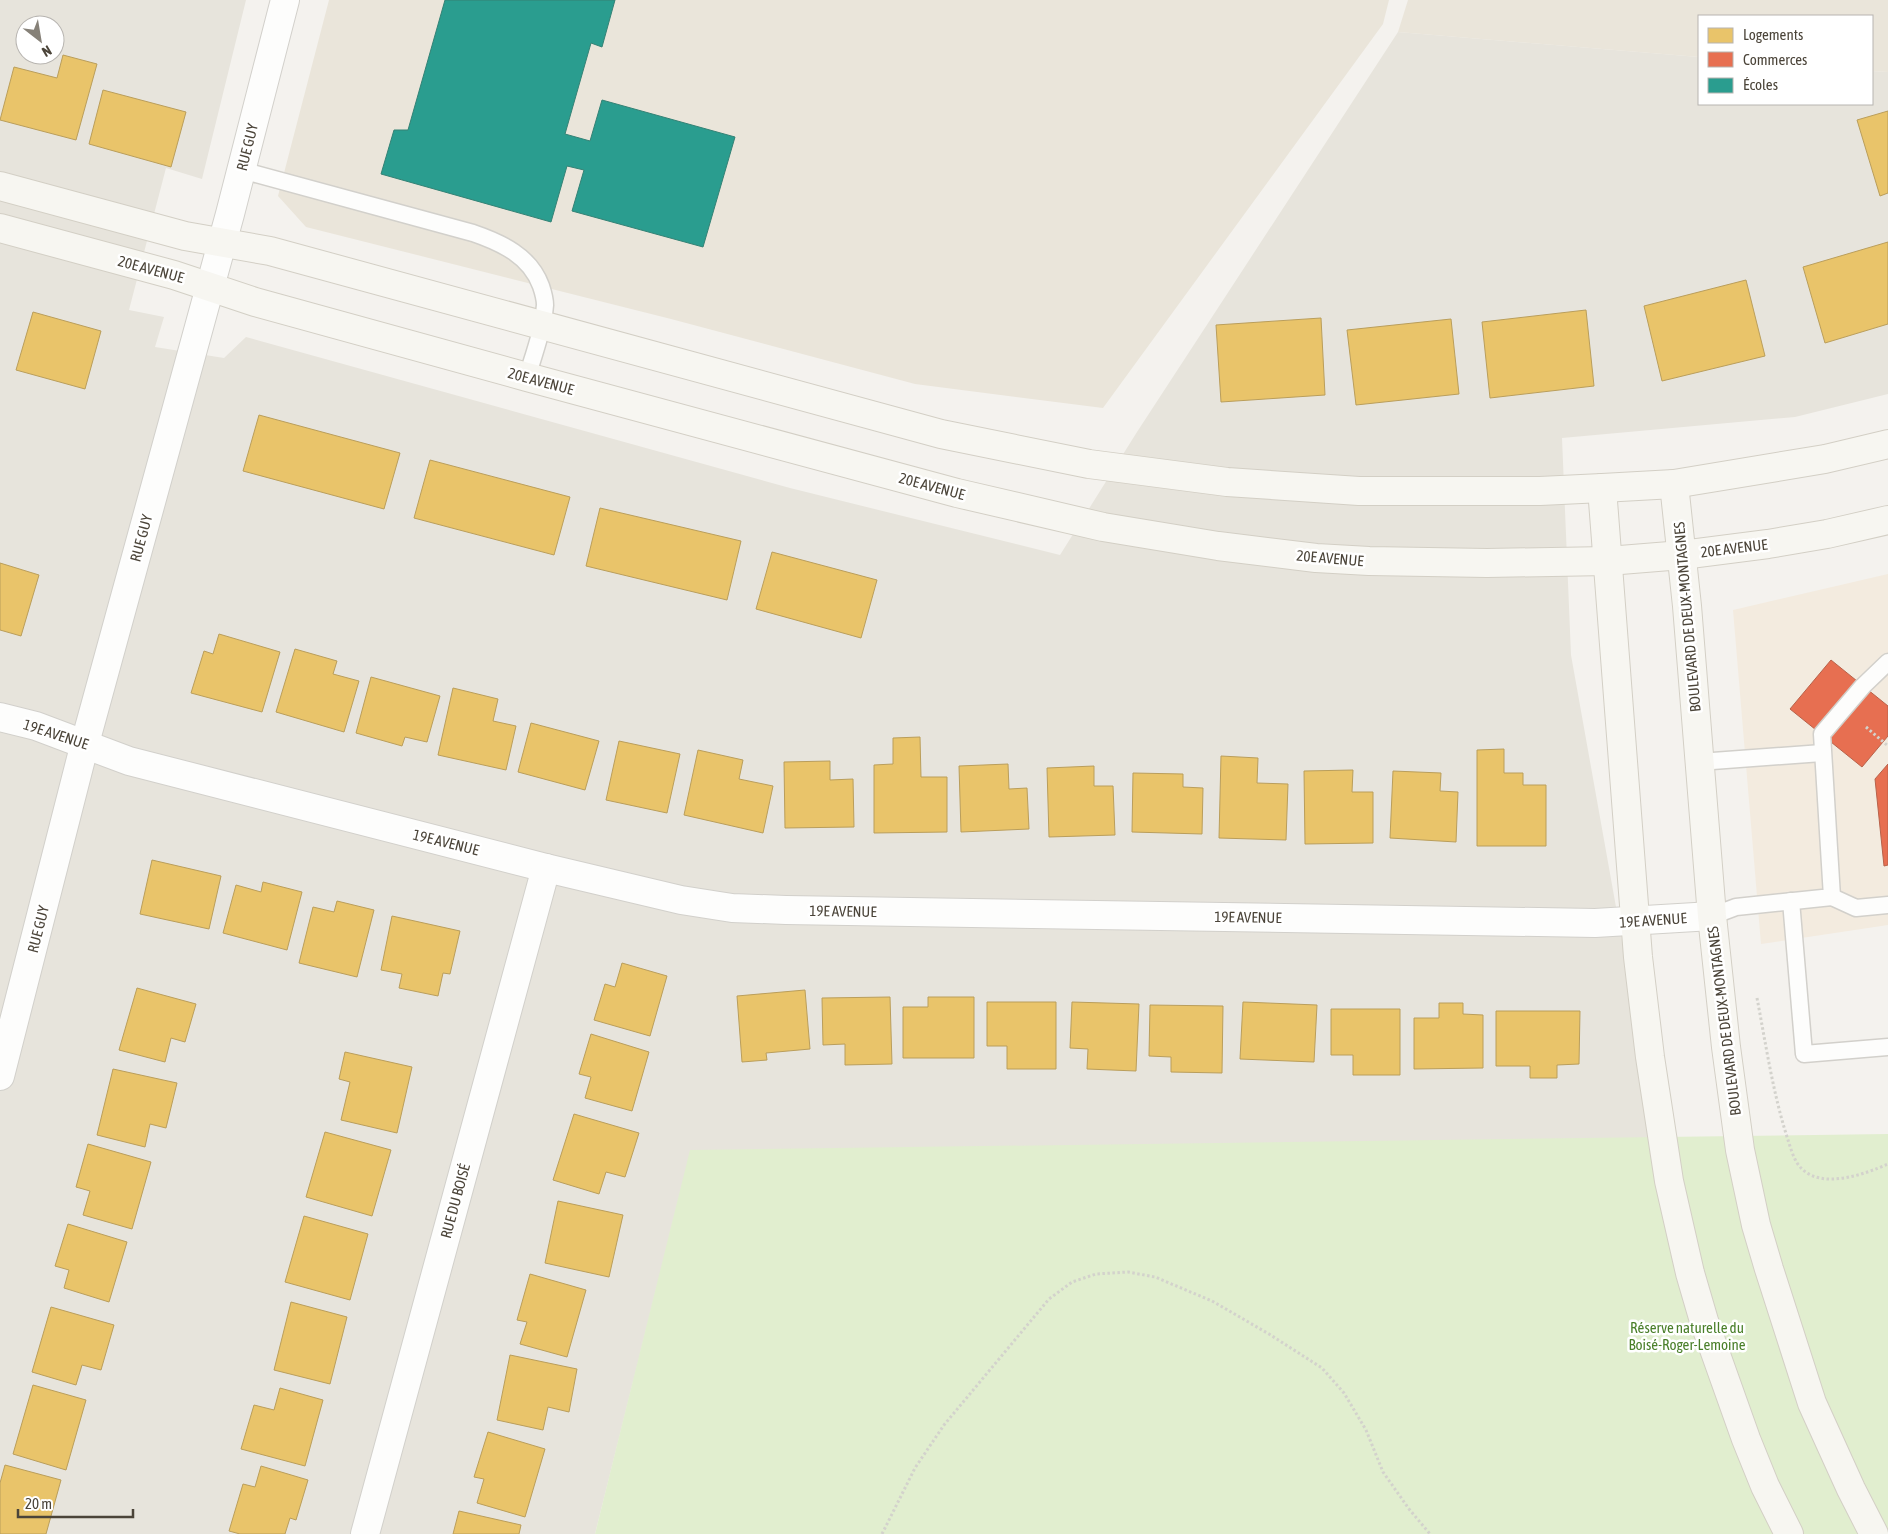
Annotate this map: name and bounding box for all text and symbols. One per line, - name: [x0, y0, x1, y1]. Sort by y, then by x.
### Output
- north arrow: [15, 15, 65, 65]
- legend: [1698, 15, 1873, 105]
- text: Logements: [1743, 26, 1803, 43]
- text: N: [39, 42, 54, 60]
- text: Commerces: [1743, 51, 1807, 68]
- text: Écoles: [1743, 76, 1778, 93]
- street label: RUE GUY: [233, 121, 261, 172]
- street label: 20E AVENUE: [116, 252, 186, 286]
- street label: 20E AVENUE: [506, 364, 576, 398]
- street label: 20E AVENUE: [897, 469, 967, 503]
- street label: RUE GUY: [127, 512, 156, 564]
- street label: BOULEVARD DE DEUX-MONTAGNES: [1670, 521, 1704, 713]
- street label: 20E AVENUE: [1699, 535, 1769, 561]
- street label: 20E AVENUE: [1296, 547, 1365, 569]
- street label: 19E AVENUE: [21, 715, 91, 753]
- street label: 19E AVENUE: [411, 826, 481, 859]
- street label: 19E AVENUE: [809, 902, 877, 920]
- street label: RUE GUY: [24, 903, 52, 954]
- street label: 19E AVENUE: [1214, 908, 1282, 926]
- street label: 19E AVENUE: [1619, 909, 1688, 931]
- street label: BOULEVARD DE DEUX-MONTAGNES: [1704, 925, 1744, 1117]
- street label: RUE DU BOISÉ: [437, 1161, 473, 1240]
- park label: Réserve naturelle du Boisé-Roger-Lemoine: [1628, 1319, 1746, 1353]
- scale bar: [18, 1486, 132, 1518]
- text: 20 m: [25, 1495, 52, 1512]

